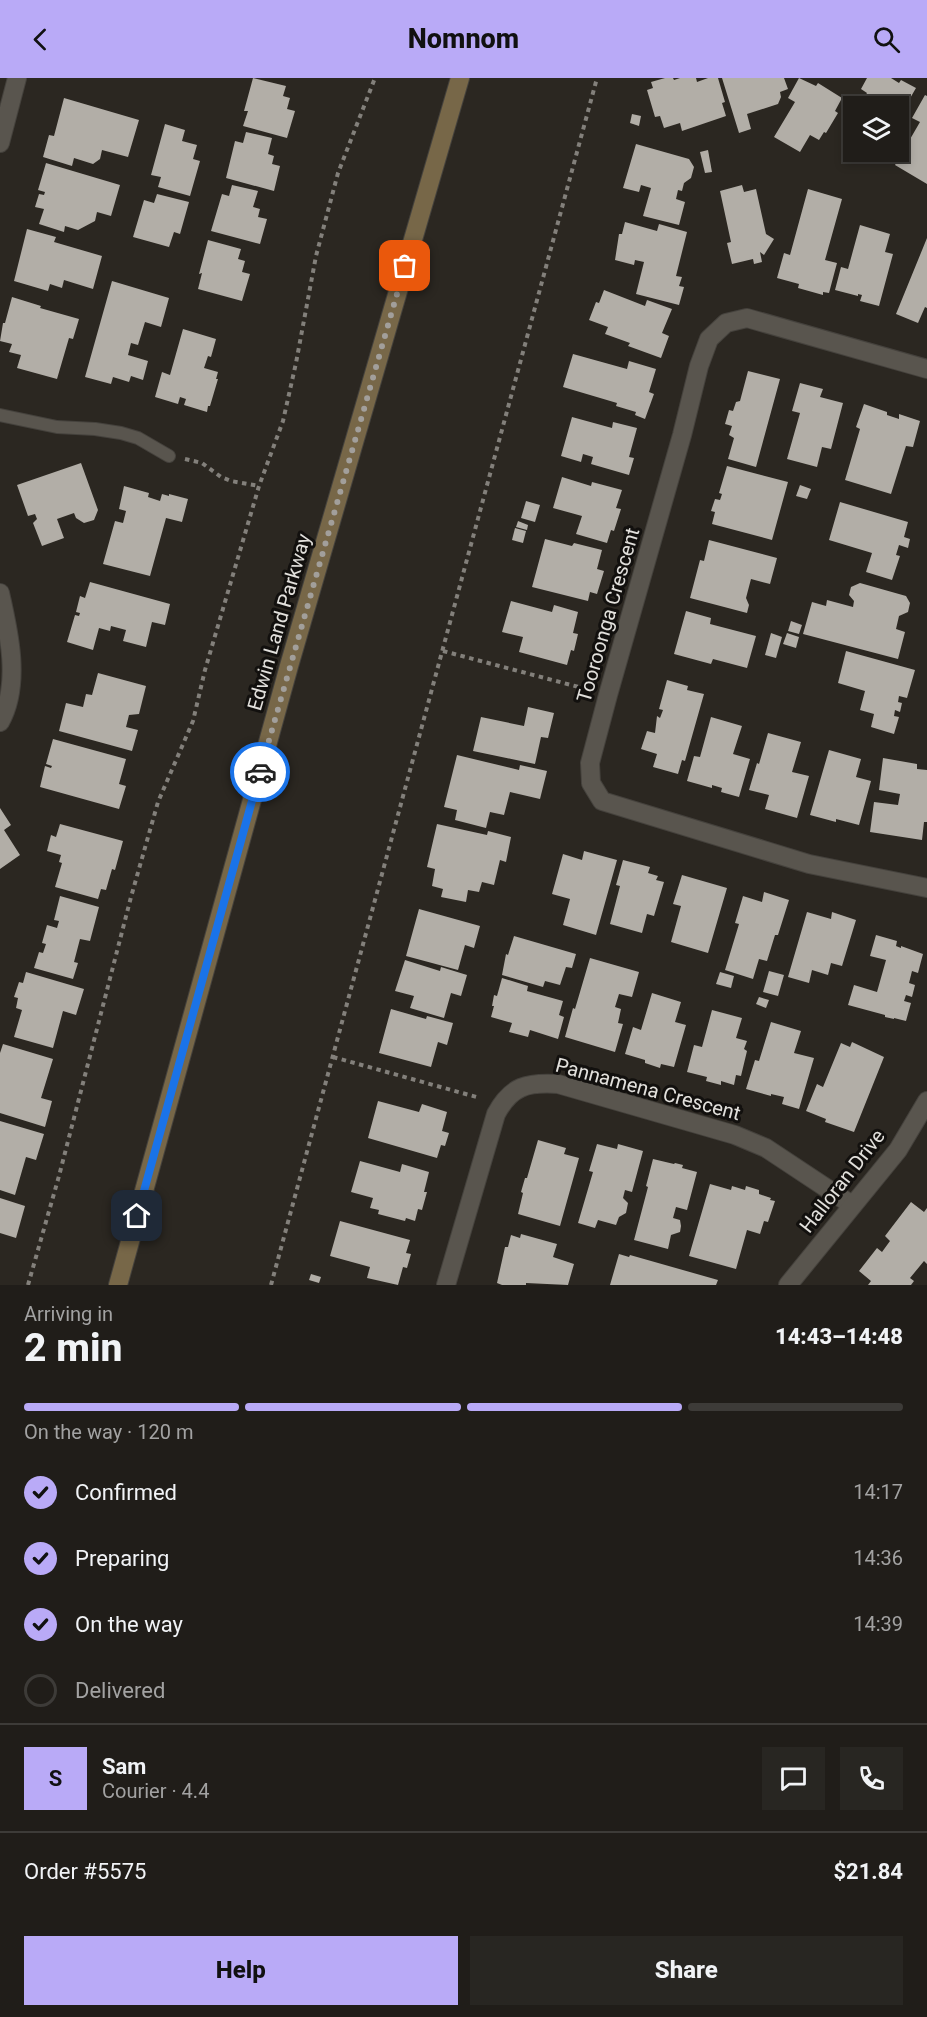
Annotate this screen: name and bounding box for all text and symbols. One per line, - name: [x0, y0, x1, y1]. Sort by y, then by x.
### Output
- icon: back: [24, 23, 57, 56]
- text: Nomnom: [408, 23, 519, 55]
- icon: search: [870, 23, 903, 56]
- map controls: [843, 96, 909, 162]
- button: layers: [843, 96, 909, 162]
- pin: [379, 240, 430, 291]
- icon: bag: [388, 249, 421, 282]
- street label: Tooroonga Crescent: [572, 525, 644, 705]
- street label: Edwin Land Parkway: [242, 530, 316, 713]
- courier: [230, 742, 290, 802]
- icon: car: [244, 756, 277, 789]
- street label: Pannamena Crescent: [553, 1053, 743, 1125]
- street label: Halloran Drive: [794, 1125, 890, 1237]
- pin: [111, 1190, 162, 1241]
- icon: home: [120, 1199, 153, 1232]
- text: Arriving in: [24, 1302, 113, 1326]
- text: 14:43–14:48: [775, 1324, 903, 1349]
- text: 2 min: [24, 1325, 122, 1371]
- text: On the way · 120 m: [24, 1420, 193, 1444]
- icon: check: [24, 1476, 57, 1509]
- text: Confirmed: [75, 1480, 177, 1505]
- text: 14:17: [853, 1480, 903, 1504]
- icon: check: [24, 1542, 57, 1575]
- text: Preparing: [75, 1546, 169, 1571]
- text: 14:36: [853, 1546, 903, 1570]
- icon: check: [24, 1608, 57, 1641]
- text: On the way: [75, 1612, 183, 1637]
- text: 14:39: [853, 1612, 903, 1636]
- text: Delivered: [75, 1678, 165, 1703]
- button: chat: [762, 1747, 825, 1810]
- button: phone: [840, 1747, 903, 1810]
- text: Sam: [102, 1754, 146, 1779]
- text: S: [49, 1766, 62, 1791]
- text: Courier · 4.4: [102, 1779, 209, 1803]
- text: Order #5575: [24, 1859, 146, 1884]
- text: $21.84: [834, 1859, 903, 1884]
- button: Help: [24, 1936, 458, 2005]
- button: Share: [470, 1936, 903, 2005]

